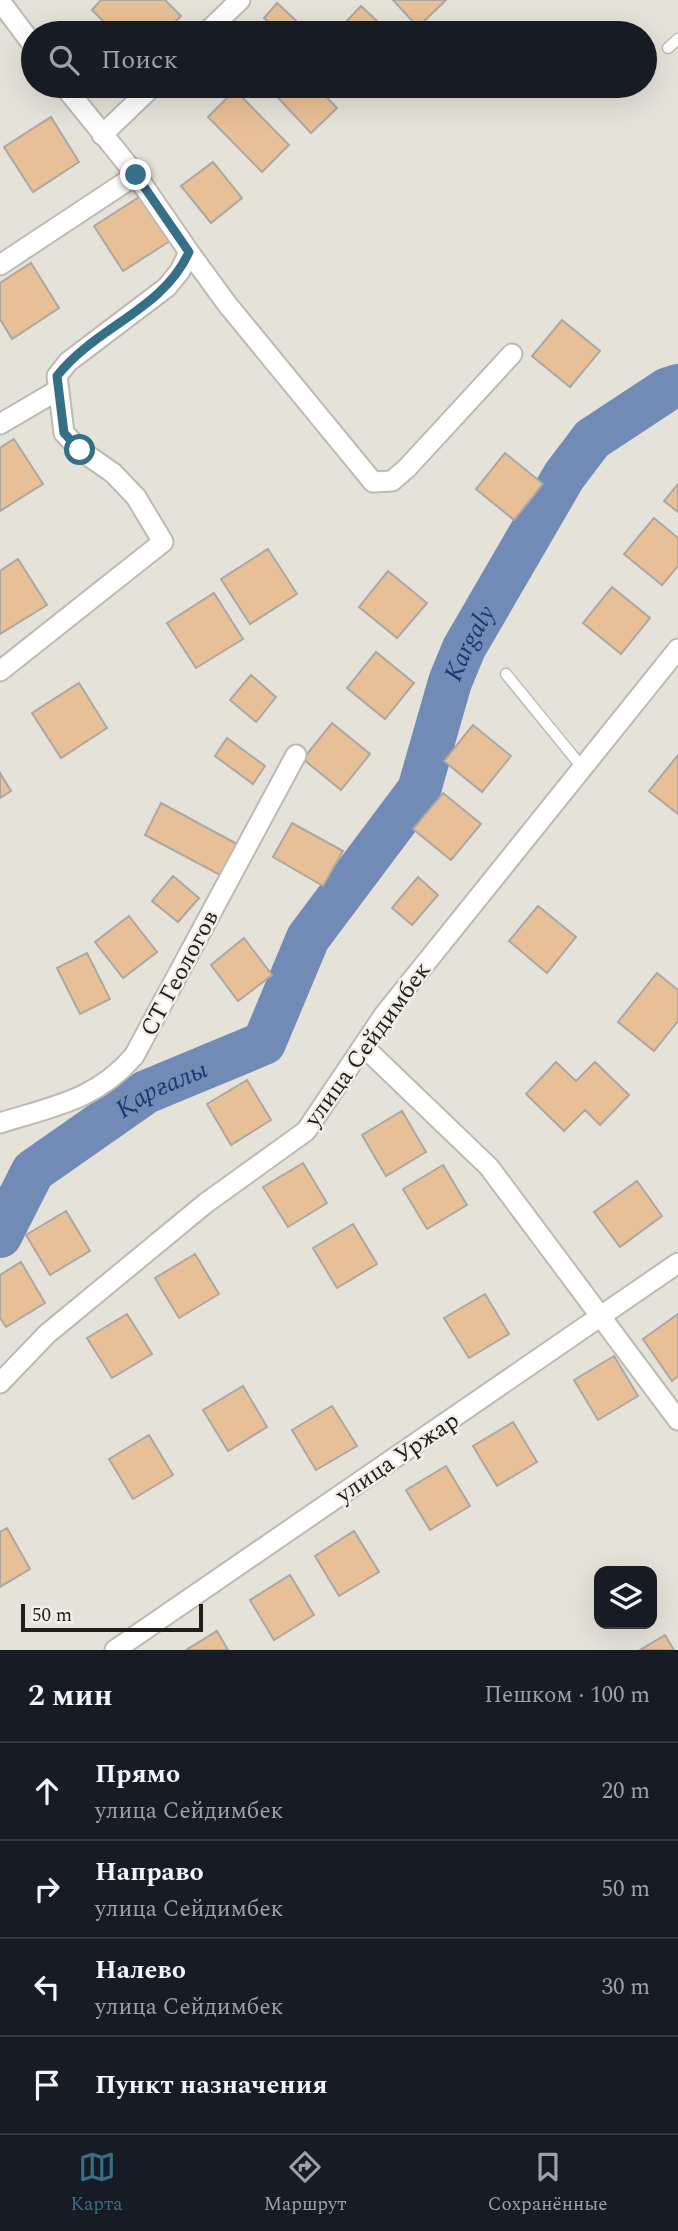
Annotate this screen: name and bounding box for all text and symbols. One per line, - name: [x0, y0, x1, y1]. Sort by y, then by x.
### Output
- search box: [21, 21, 657, 98]
- text: Поиск: [101, 40, 178, 80]
- icon: search: [45, 41, 83, 79]
- route end: [120, 159, 151, 190]
- route start: [64, 434, 95, 465]
- water label: Kargaly: [433, 597, 506, 688]
- street label: СТ Геологов: [132, 904, 228, 1043]
- street label: улица Сейдимбек: [295, 954, 440, 1135]
- water label: Қарғалы: [107, 1049, 214, 1129]
- street label: улица Уржар: [328, 1403, 467, 1513]
- map controls: [594, 1566, 657, 1629]
- button: layers: [594, 1566, 657, 1629]
- scale bar: [21, 1601, 203, 1633]
- text: 50 m: [32, 1601, 72, 1630]
- text: 2 мин: [28, 1673, 113, 1719]
- text: Пешком · 100 m: [484, 1678, 650, 1713]
- text: Прямо: [95, 1754, 180, 1794]
- icon: ahead: [28, 1772, 66, 1810]
- text: 20 m: [601, 1774, 650, 1809]
- text: улица Сейдимбек: [95, 1794, 283, 1829]
- text: Направо: [95, 1852, 204, 1892]
- icon: right: [28, 1870, 66, 1908]
- text: 50 m: [601, 1872, 650, 1907]
- text: улица Сейдимбек: [95, 1892, 283, 1927]
- text: Налево: [95, 1950, 186, 1990]
- icon: left: [28, 1968, 66, 2006]
- text: 30 m: [601, 1970, 650, 2005]
- text: улица Сейдимбек: [95, 1990, 283, 2025]
- text: Пункт назначения: [95, 2065, 328, 2105]
- icon: arrive: [28, 2066, 66, 2104]
- tab: Карта: [71, 2148, 123, 2219]
- tab: Маршрут: [264, 2148, 347, 2219]
- tab: Сохранённые: [488, 2148, 607, 2219]

